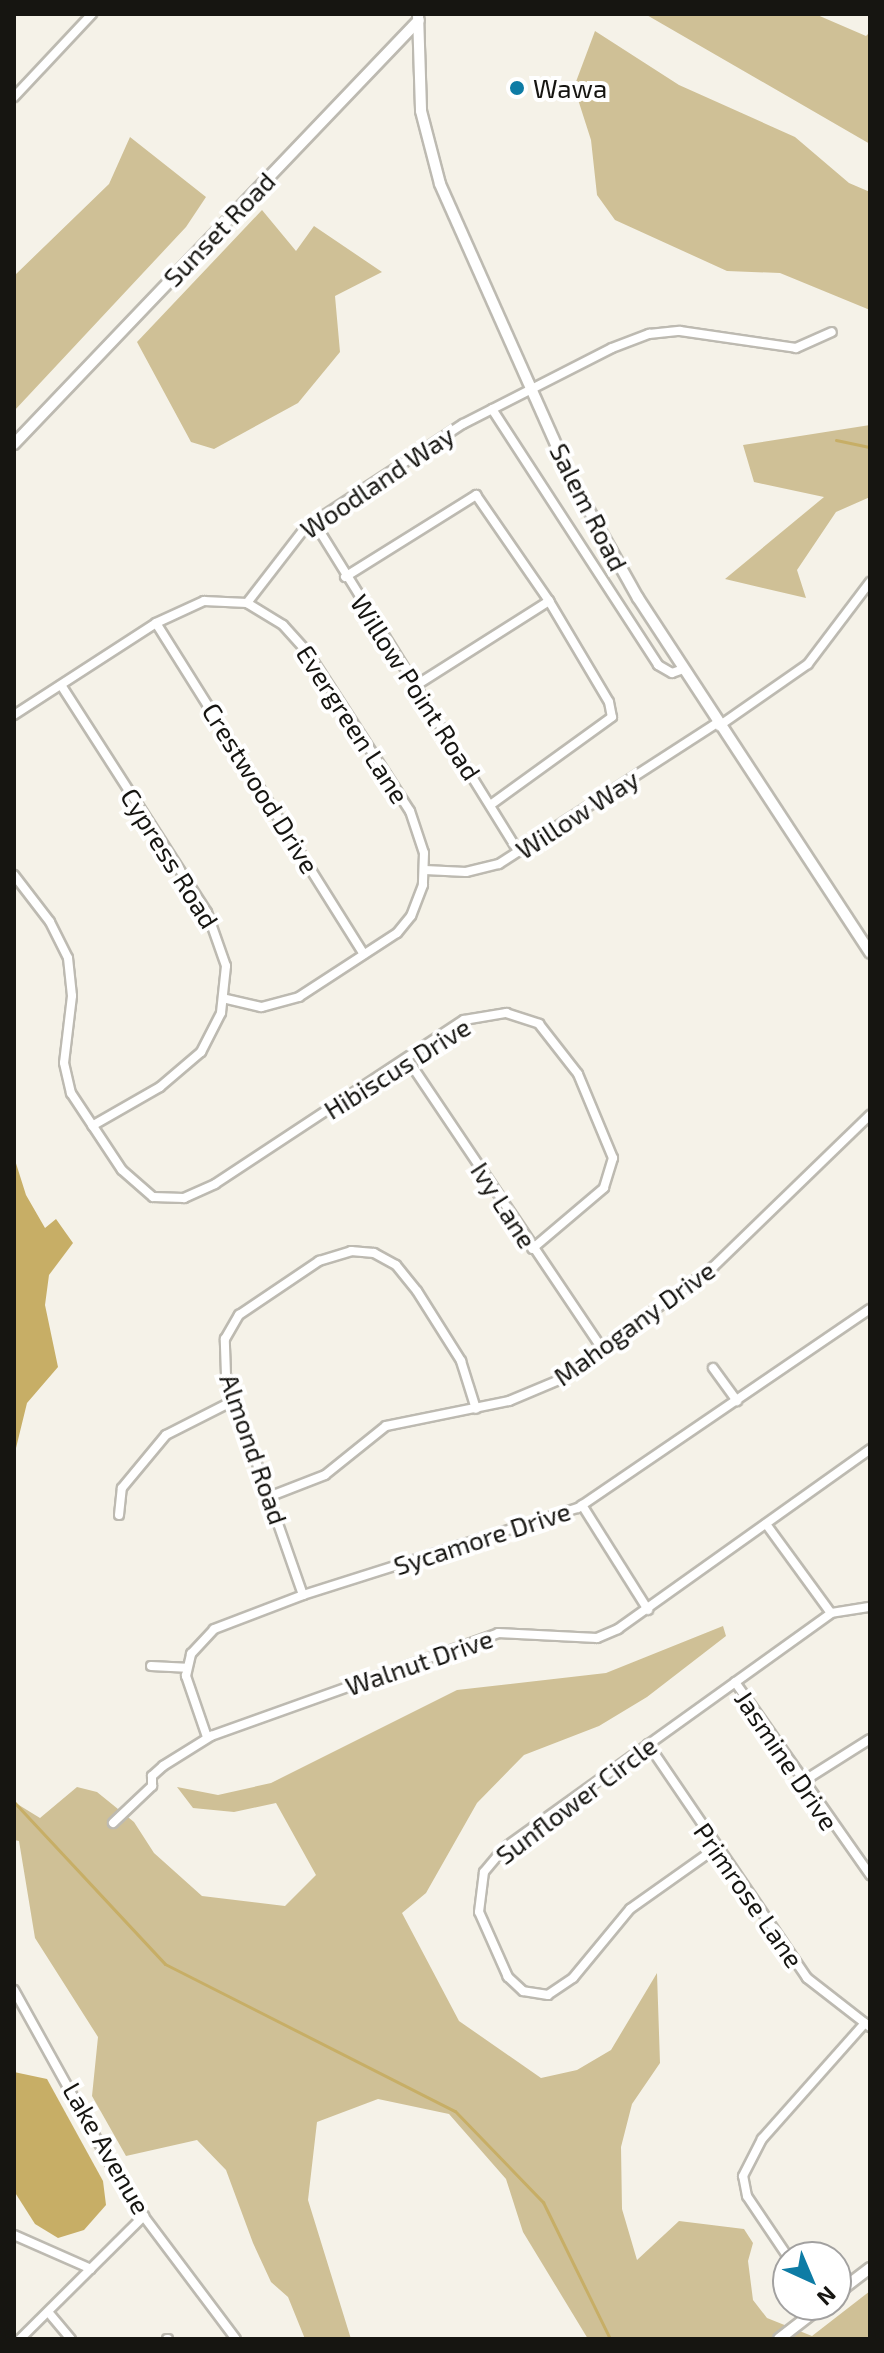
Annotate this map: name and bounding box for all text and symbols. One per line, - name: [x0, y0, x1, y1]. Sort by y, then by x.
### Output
- place label: Wawa: [533, 72, 607, 104]
- marker: Wawa: [508, 79, 526, 97]
- street label: Sunset Road: [157, 165, 281, 293]
- street label: Woodland Way: [294, 419, 460, 545]
- street label: Salem Road: [544, 438, 634, 576]
- street label: Willow Point Road: [344, 588, 488, 786]
- street label: Evergreen Lane: [290, 639, 416, 809]
- street label: Crestwood Drive: [196, 697, 326, 879]
- street label: Willow Way: [509, 763, 645, 865]
- street label: Cypress Road: [114, 782, 226, 934]
- street label: Hibiscus Drive: [318, 1011, 476, 1125]
- street label: Ivy Lane: [465, 1156, 543, 1254]
- street label: Mahogany Drive: [547, 1254, 721, 1392]
- street label: Almond Road: [214, 1370, 294, 1528]
- street label: Sycamore Drive: [390, 1495, 574, 1581]
- street label: Walnut Drive: [341, 1622, 497, 1702]
- street label: Jasmine Drive: [729, 1684, 845, 1836]
- street label: Sunflower Circle: [489, 1729, 663, 1871]
- street label: Primrose Lane: [688, 1817, 810, 1973]
- street label: Lake Avenue: [57, 2076, 157, 2220]
- north arrow: [772, 2241, 852, 2321]
- text: N: [813, 2282, 842, 2312]

